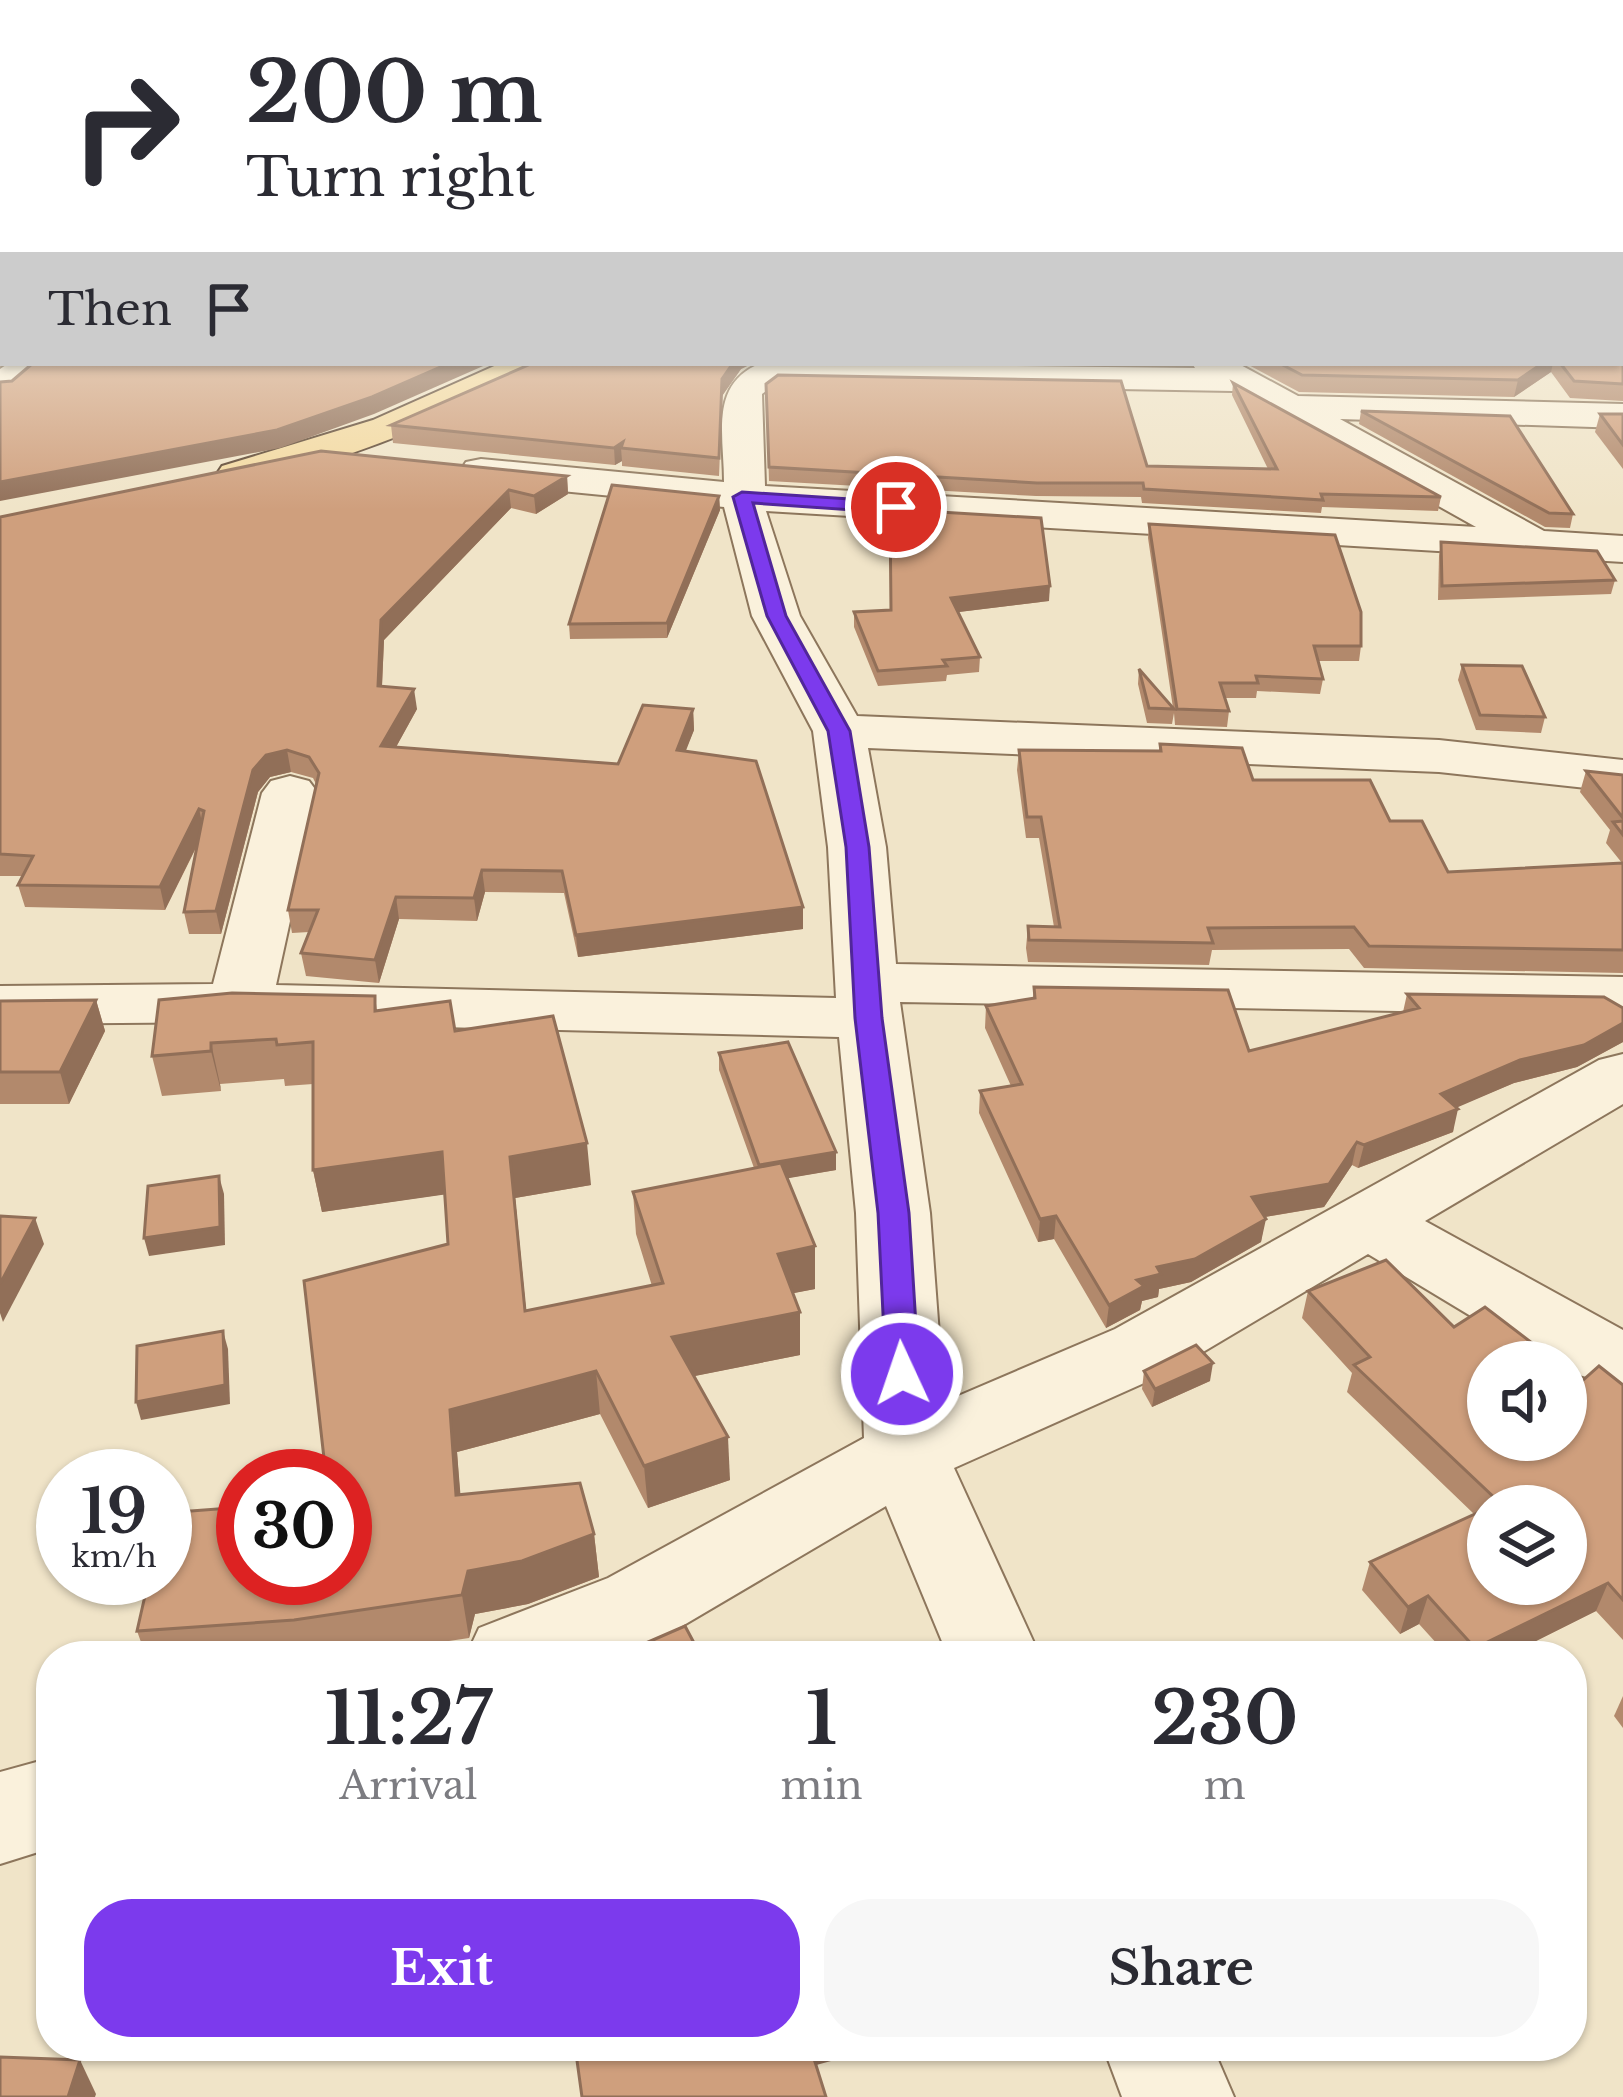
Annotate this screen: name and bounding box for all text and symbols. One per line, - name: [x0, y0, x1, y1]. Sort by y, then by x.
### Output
- text: 200 m: [246, 41, 543, 145]
- icon: right: [48, 48, 204, 204]
- text: Turn right: [246, 144, 535, 211]
- icon: arrive: [196, 276, 262, 342]
- text: Then: [48, 281, 172, 337]
- pin: [845, 456, 947, 558]
- icon: arrive: [863, 474, 929, 540]
- position arrow: [839, 1311, 965, 1437]
- map controls: [1467, 1341, 1587, 1605]
- button: sound: [1467, 1341, 1587, 1461]
- speed limit sign: 30: [216, 1449, 372, 1605]
- text: 19: [81, 1475, 147, 1549]
- button: layers: [1467, 1485, 1587, 1605]
- text: km/h: [71, 1538, 157, 1575]
- text: 11:27: [325, 1674, 492, 1763]
- text: 1: [806, 1674, 837, 1763]
- text: 230: [1151, 1674, 1298, 1763]
- text: Arrival: [339, 1761, 477, 1810]
- text: min: [781, 1761, 863, 1810]
- text: m: [1204, 1761, 1246, 1810]
- button: Exit: [84, 1899, 800, 2037]
- button: Share: [824, 1899, 1539, 2037]

